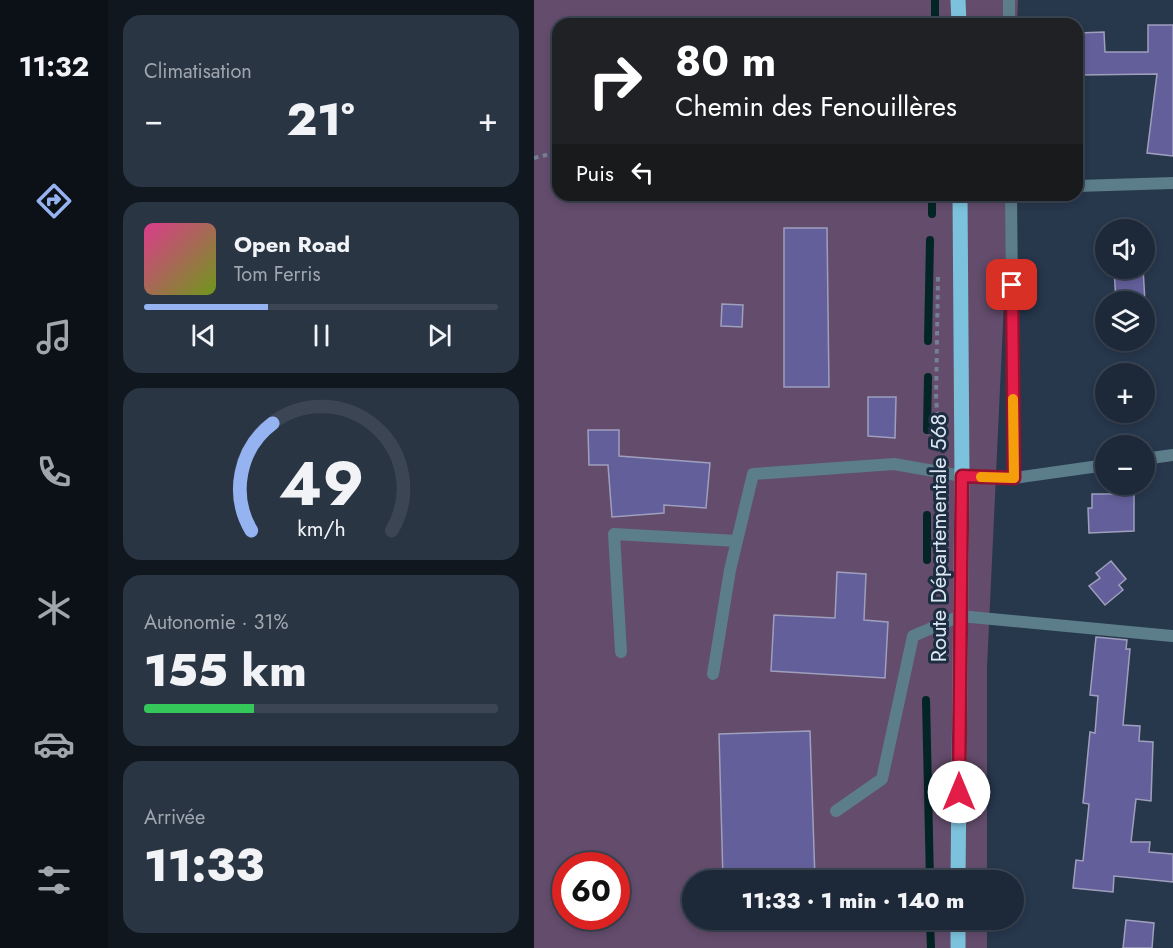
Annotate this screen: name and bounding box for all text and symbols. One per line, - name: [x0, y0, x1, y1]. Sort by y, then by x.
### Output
- text: 80 m: [675, 31, 776, 92]
- icon: right: [576, 42, 654, 120]
- text: 11:32: [19, 47, 89, 86]
- text: Climatisation: [144, 57, 252, 86]
- text: 21°: [287, 87, 355, 152]
- text: Chemin des Fenouillères: [675, 87, 957, 126]
- text: −: [144, 96, 163, 143]
- text: +: [478, 96, 498, 143]
- icon: left: [626, 156, 659, 189]
- text: Puis: [576, 157, 614, 189]
- icon: directions: [33, 180, 75, 222]
- map controls: [1095, 219, 1155, 495]
- button: sound: [1095, 219, 1155, 279]
- text: Open Road: [234, 228, 350, 260]
- pin: [986, 259, 1037, 310]
- text: Tom Ferris: [234, 260, 321, 289]
- icon: arrive: [995, 268, 1028, 301]
- button: layers: [1095, 291, 1155, 351]
- icon: music: [33, 316, 75, 358]
- icon: previous: [187, 319, 220, 352]
- icon: pause: [305, 319, 338, 352]
- icon: next: [423, 319, 456, 352]
- button: +: [1095, 363, 1155, 423]
- street label: Route Départementale 568: [922, 414, 954, 662]
- button: −: [1095, 435, 1155, 495]
- text: 49: [278, 438, 364, 528]
- icon: phone: [33, 451, 75, 493]
- text: km/h: [297, 513, 345, 544]
- icon: climate: [33, 587, 75, 629]
- text: Autonomie · 31%: [144, 608, 288, 637]
- text: 155 km: [144, 638, 307, 703]
- icon: car: [33, 723, 75, 765]
- position arrow: [927, 760, 991, 824]
- text: Arrivée: [144, 803, 205, 832]
- text: 11:33: [144, 833, 264, 898]
- speed limit sign: 60: [552, 852, 630, 930]
- icon: filters: [33, 859, 75, 901]
- text: 11:33 · 1 min · 140 m: [742, 884, 964, 916]

